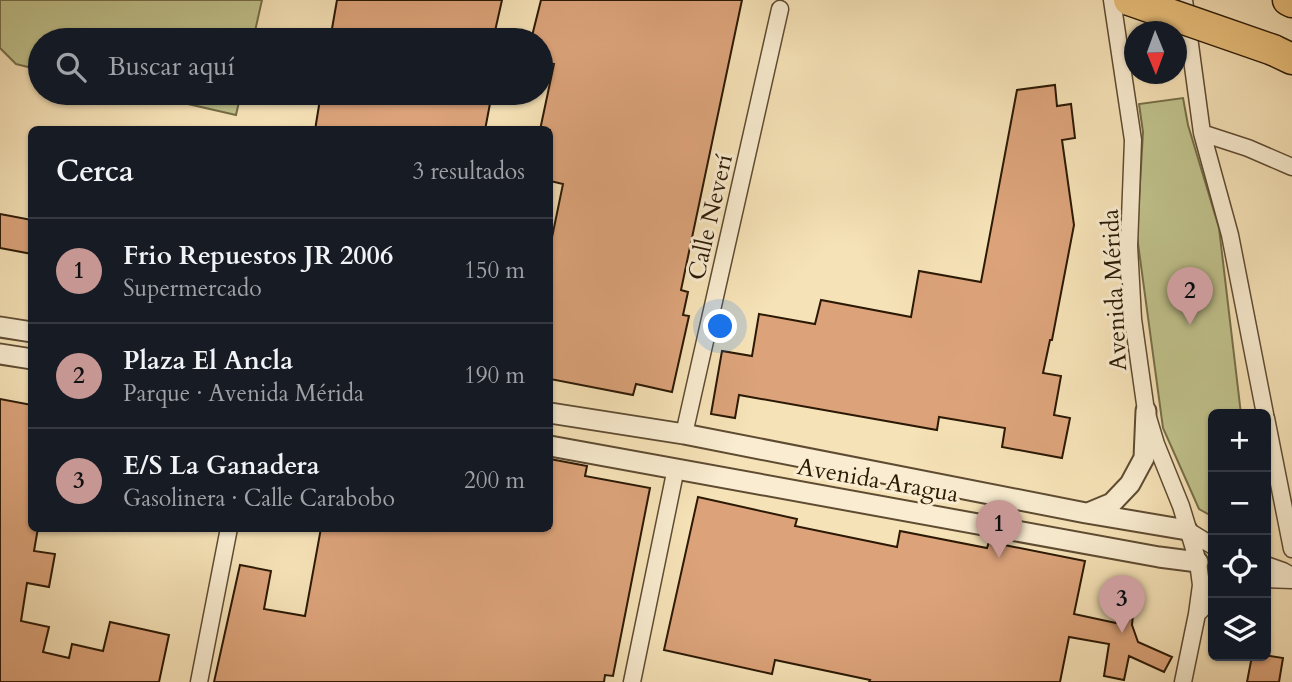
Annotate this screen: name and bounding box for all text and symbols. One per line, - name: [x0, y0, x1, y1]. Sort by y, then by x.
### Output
- north arrow: [1124, 21, 1187, 84]
- search box: [28, 28, 553, 105]
- icon: search: [52, 48, 90, 86]
- text: Buscar aquí: [108, 49, 235, 84]
- text: Cerca: [56, 151, 134, 192]
- street label: Calle Neverí: [680, 151, 741, 283]
- text: 3 resultados: [412, 156, 525, 187]
- street label: Avenida Mérida: [1094, 207, 1135, 372]
- text: Frio Repuestos JR 2006: [123, 238, 393, 273]
- text: 1: [73, 255, 85, 286]
- text: 150 m: [464, 255, 525, 286]
- pin: 2: [1167, 267, 1213, 325]
- text: Supermercado: [123, 273, 262, 304]
- your location: [703, 309, 737, 343]
- text: Plaza El Ancla: [123, 343, 293, 378]
- text: 2: [73, 360, 85, 391]
- text: 190 m: [464, 360, 525, 391]
- text: Parque · Avenida Mérida: [123, 378, 364, 409]
- map controls: [1208, 409, 1271, 661]
- button: +: [1208, 409, 1271, 472]
- text: E/S La Ganadera: [123, 448, 320, 483]
- street label: Avenida Aragua: [795, 450, 962, 511]
- text: 3: [73, 465, 85, 496]
- text: 200 m: [464, 465, 525, 496]
- button: −: [1208, 472, 1271, 535]
- text: Gasolinera · Calle Carabobo: [123, 483, 395, 514]
- pin: 1: [976, 500, 1022, 558]
- button: locate: [1208, 535, 1271, 598]
- pin: 3: [1099, 575, 1145, 633]
- button: layers: [1208, 598, 1271, 661]

